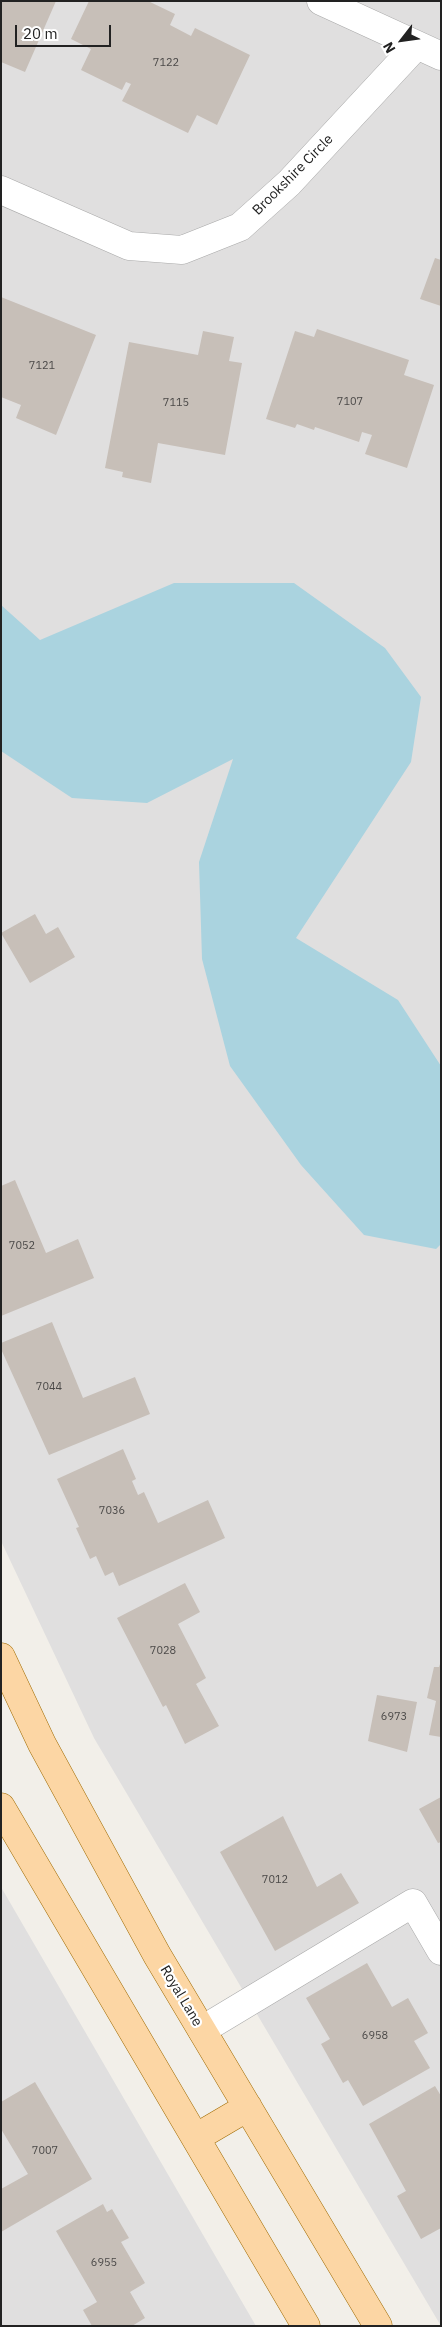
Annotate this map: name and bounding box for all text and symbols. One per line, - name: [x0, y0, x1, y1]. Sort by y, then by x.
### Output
- scale bar: [18, 15, 114, 47]
- north arrow: [377, 15, 427, 65]
- text: 20 m: [23, 24, 58, 43]
- text: N: [379, 39, 399, 56]
- house number: 7122: [153, 56, 179, 70]
- street label: Brookshire Circle: [249, 131, 337, 219]
- house number: 7121: [29, 359, 55, 373]
- house number: 7107: [337, 395, 363, 409]
- house number: 7115: [163, 396, 189, 410]
- house number: 7052: [9, 1239, 35, 1253]
- house number: 7044: [36, 1380, 62, 1394]
- house number: 7036: [99, 1504, 125, 1518]
- house number: 7028: [150, 1644, 176, 1658]
- house number: 6973: [381, 1710, 407, 1724]
- house number: 7012: [262, 1873, 288, 1887]
- street label: Royal Lane: [156, 1963, 206, 2029]
- house number: 6958: [362, 2029, 388, 2043]
- house number: 7007: [32, 2144, 58, 2158]
- house number: 6955: [91, 2256, 117, 2270]

